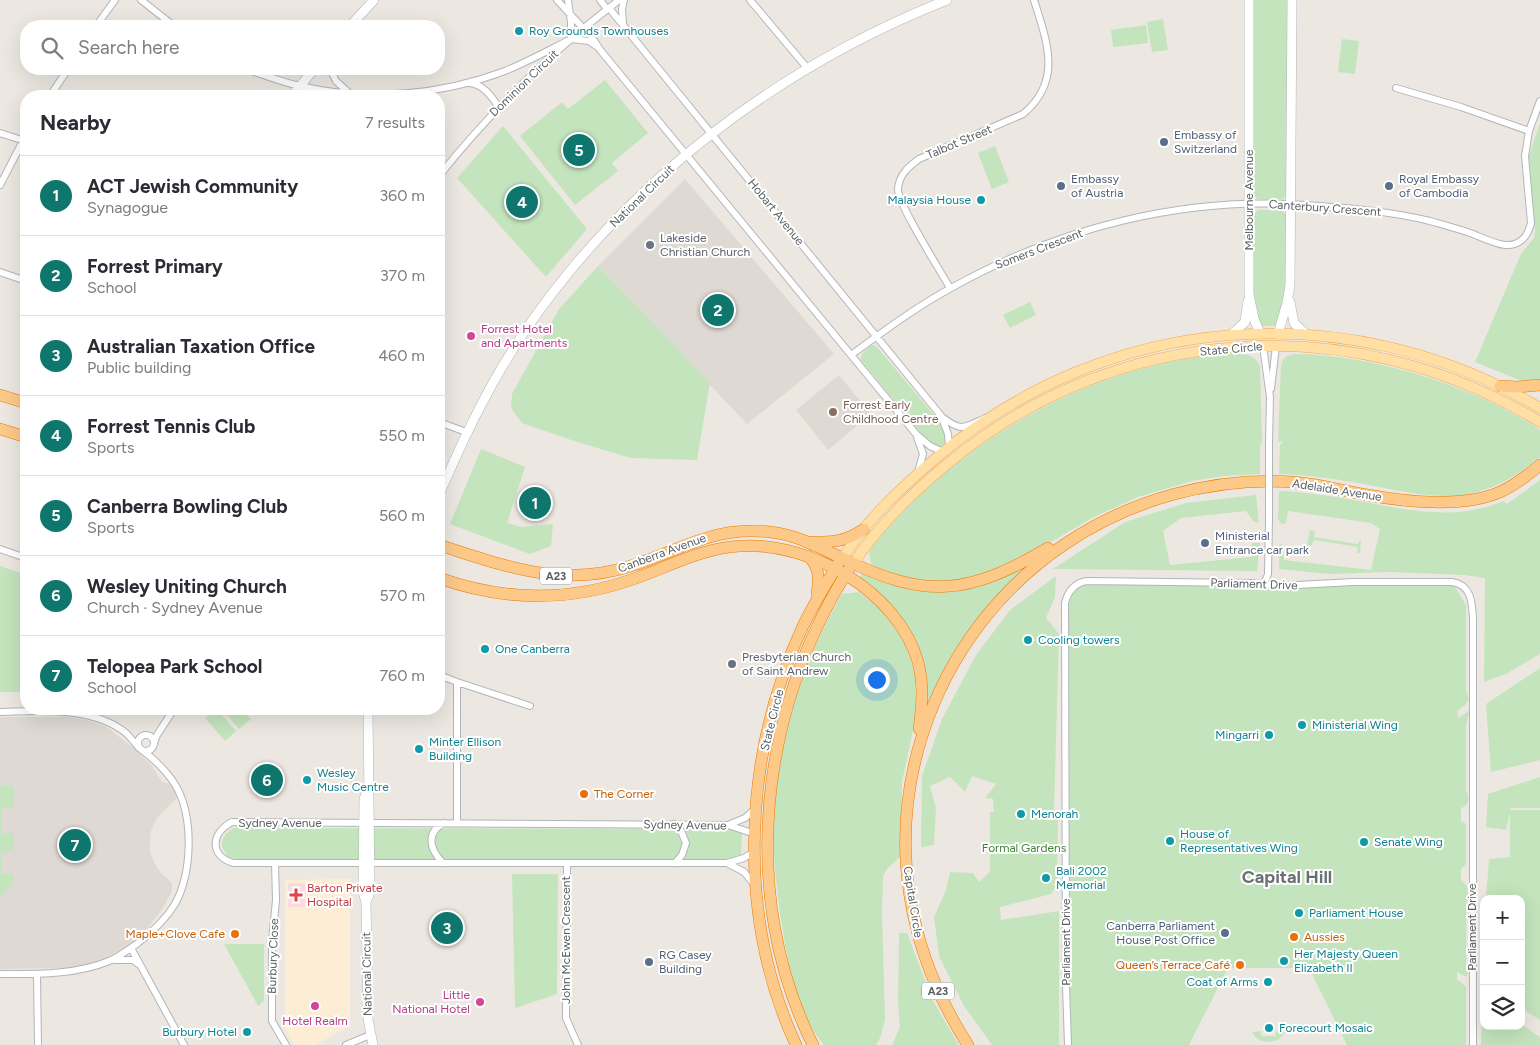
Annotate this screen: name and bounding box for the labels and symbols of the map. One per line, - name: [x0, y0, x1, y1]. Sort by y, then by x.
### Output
- place label: Roy Grounds Townhouses: [529, 24, 669, 38]
- marker: Roy Grounds Townhouses: [513, 25, 525, 37]
- street label: Dominion Circuit: [487, 46, 562, 119]
- street label: Talbot Street: [924, 122, 994, 162]
- place label: Embassy of Switzerland: [1174, 128, 1237, 156]
- pin: 5: [563, 131, 595, 169]
- marker: Embassy of Switzerland: [1158, 136, 1170, 148]
- street label: Melbourne Avenue: [1242, 149, 1256, 250]
- street label: National Circuit: [607, 161, 677, 230]
- place label: Embassy of Austria: [1071, 172, 1123, 200]
- place label: Royal Embassy of Cambodia: [1399, 172, 1480, 200]
- street label: Hobart Avenue: [745, 176, 807, 248]
- marker: Embassy of Austria: [1055, 180, 1067, 192]
- marker: Royal Embassy of Cambodia: [1383, 180, 1395, 192]
- pin: 4: [506, 183, 538, 221]
- place label: Malaysia House: [887, 193, 971, 207]
- marker: Malaysia House: [975, 194, 987, 206]
- street label: Canterbury Crescent: [1268, 197, 1382, 219]
- street label: Somers Crescent: [993, 226, 1085, 272]
- place label: Lakeside Christian Church: [660, 231, 750, 259]
- marker: Lakeside Christian Church: [644, 239, 656, 251]
- pin: 2: [702, 291, 734, 329]
- place label: Forrest Hotel and Apartments: [481, 322, 568, 350]
- marker: Forrest Hotel and Apartments: [465, 330, 477, 342]
- street label: State Circle: [1199, 339, 1264, 359]
- place label: Forrest Early Childhood Centre: [843, 398, 939, 426]
- marker: Forrest Early Childhood Centre: [827, 406, 839, 418]
- street label: Adelaide Avenue: [1291, 476, 1383, 504]
- pin: 1: [519, 484, 551, 522]
- place label: Ministerial Entrance car park: [1215, 529, 1309, 557]
- street label: Canberra Avenue: [616, 530, 708, 575]
- marker: Ministerial Entrance car park: [1199, 537, 1211, 549]
- road number: A23: [540, 568, 572, 584]
- street label: Parliament Drive: [1210, 575, 1298, 593]
- place label: Cooling towers: [1038, 633, 1120, 647]
- marker: Cooling towers: [1022, 634, 1034, 646]
- place label: One Canberra: [495, 642, 570, 656]
- marker: One Canberra: [479, 643, 491, 655]
- place label: Presbyterian Church of Saint Andrew: [742, 650, 852, 678]
- marker: Presbyterian Church of Saint Andrew: [726, 658, 738, 670]
- your location: [864, 667, 890, 693]
- street label: State Circle: [758, 687, 787, 752]
- place label: Ministerial Wing: [1312, 718, 1398, 732]
- marker: Ministerial Wing: [1296, 719, 1308, 731]
- place label: Mingarri: [1215, 728, 1259, 742]
- marker: Mingarri: [1263, 729, 1275, 741]
- place label: Minter Ellison Building: [429, 735, 501, 763]
- marker: Minter Ellison Building: [413, 743, 425, 755]
- pin: 6: [251, 761, 283, 799]
- place label: Wesley Music Centre: [317, 766, 389, 794]
- marker: Wesley Music Centre: [301, 774, 313, 786]
- place label: The Corner: [594, 787, 654, 801]
- marker: The Corner: [578, 788, 590, 800]
- place label: Menorah: [1031, 807, 1079, 821]
- marker: Menorah: [1015, 808, 1027, 820]
- street label: Sydney Avenue: [238, 816, 322, 830]
- street label: Sydney Avenue: [643, 817, 727, 833]
- pin: 7: [59, 826, 91, 864]
- place label: House of Representatives Wing: [1180, 827, 1298, 855]
- marker: House of Representatives Wing: [1164, 835, 1176, 847]
- place label: Senate Wing: [1374, 835, 1443, 849]
- marker: Senate Wing: [1358, 836, 1370, 848]
- park label: Formal Gardens: [982, 841, 1067, 855]
- place label: Bali 2002 Memorial: [1056, 864, 1107, 892]
- street label: Capital Circle: [900, 865, 926, 939]
- district label: Capital Hill: [1242, 866, 1332, 888]
- marker: Bali 2002 Memorial: [1040, 872, 1052, 884]
- street label: John McEwen Crescent: [559, 876, 573, 1004]
- place label: Barton Private Hospital: [307, 881, 383, 909]
- street label: Parliament Drive: [1465, 883, 1479, 971]
- marker: Barton Private Hospital: [289, 888, 303, 902]
- street label: Parliament Drive: [1059, 898, 1073, 986]
- place label: Parliament House: [1309, 906, 1404, 920]
- marker: Parliament House: [1293, 907, 1305, 919]
- pin: 3: [431, 909, 463, 947]
- street label: Burbury Close: [265, 918, 281, 994]
- place label: Canberra Parliament House Post Office: [1106, 919, 1215, 947]
- place label: Maple+Clove Cafe: [126, 927, 225, 941]
- marker: Canberra Parliament House Post Office: [1219, 927, 1231, 939]
- marker: Maple+Clove Cafe: [229, 928, 241, 940]
- place label: Aussies: [1304, 930, 1345, 944]
- street label: National Circuit: [359, 931, 375, 1016]
- marker: Aussies: [1288, 931, 1300, 943]
- place label: Her Majesty Queen Elizabeth II: [1294, 947, 1398, 975]
- place label: RG Casey Building: [659, 948, 712, 976]
- marker: Her Majesty Queen Elizabeth II: [1278, 955, 1290, 967]
- marker: RG Casey Building: [643, 956, 655, 968]
- place label: Queen’s Terrace Café: [1116, 958, 1230, 972]
- marker: Queen’s Terrace Café: [1234, 959, 1246, 971]
- place label: Coat of Arms: [1186, 975, 1258, 989]
- marker: Coat of Arms: [1262, 976, 1274, 988]
- road number: A23: [922, 982, 954, 999]
- place label: Little National Hotel: [392, 988, 470, 1016]
- marker: Little National Hotel: [474, 996, 486, 1008]
- marker: Hotel Realm: [309, 1000, 321, 1012]
- place label: Hotel Realm: [282, 1014, 348, 1028]
- place label: Forecourt Mosaic: [1279, 1021, 1373, 1035]
- marker: Forecourt Mosaic: [1263, 1022, 1275, 1034]
- place label: Burbury Hotel: [162, 1025, 237, 1039]
- marker: Burbury Hotel: [241, 1026, 253, 1038]

